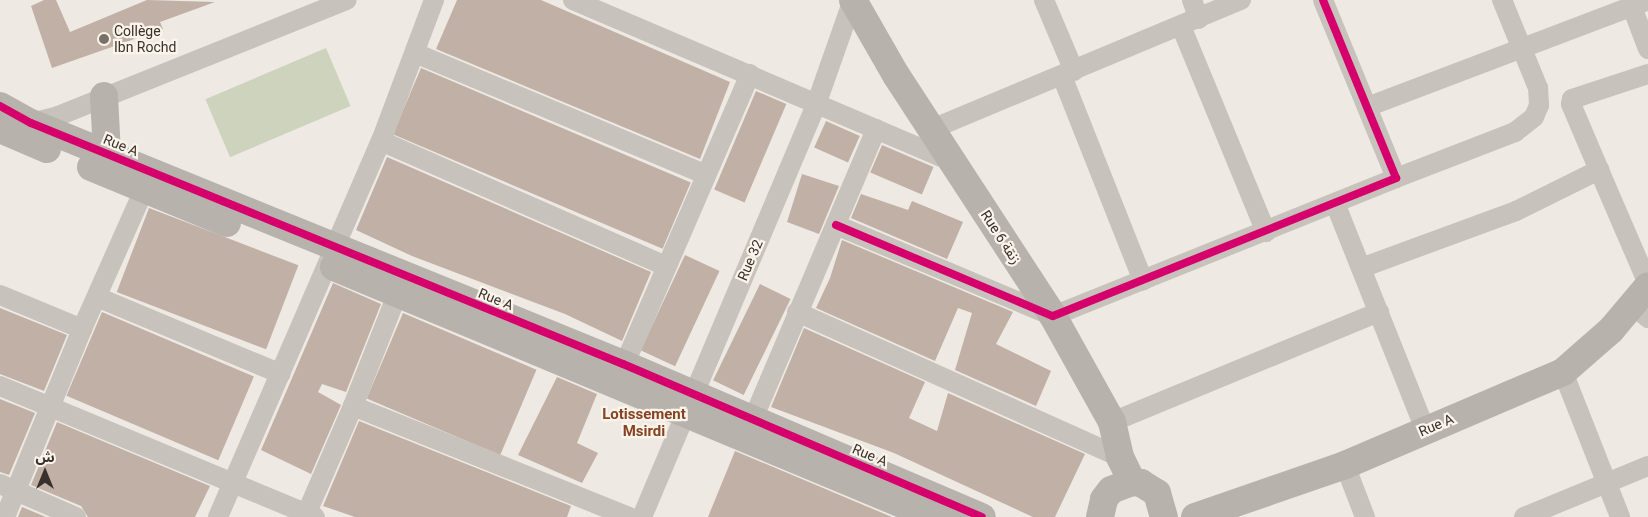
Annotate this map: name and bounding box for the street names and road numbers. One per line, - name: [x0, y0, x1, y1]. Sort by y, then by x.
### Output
- street label: Rue A: [101, 130, 141, 160]
- street label: Rue 6 زنقة: [977, 207, 1025, 267]
- street label: Rue 32: [734, 237, 766, 283]
- street label: Rue A: [476, 284, 516, 314]
- street label: Rue A: [1416, 410, 1456, 440]
- street label: Rue A: [850, 440, 890, 470]

